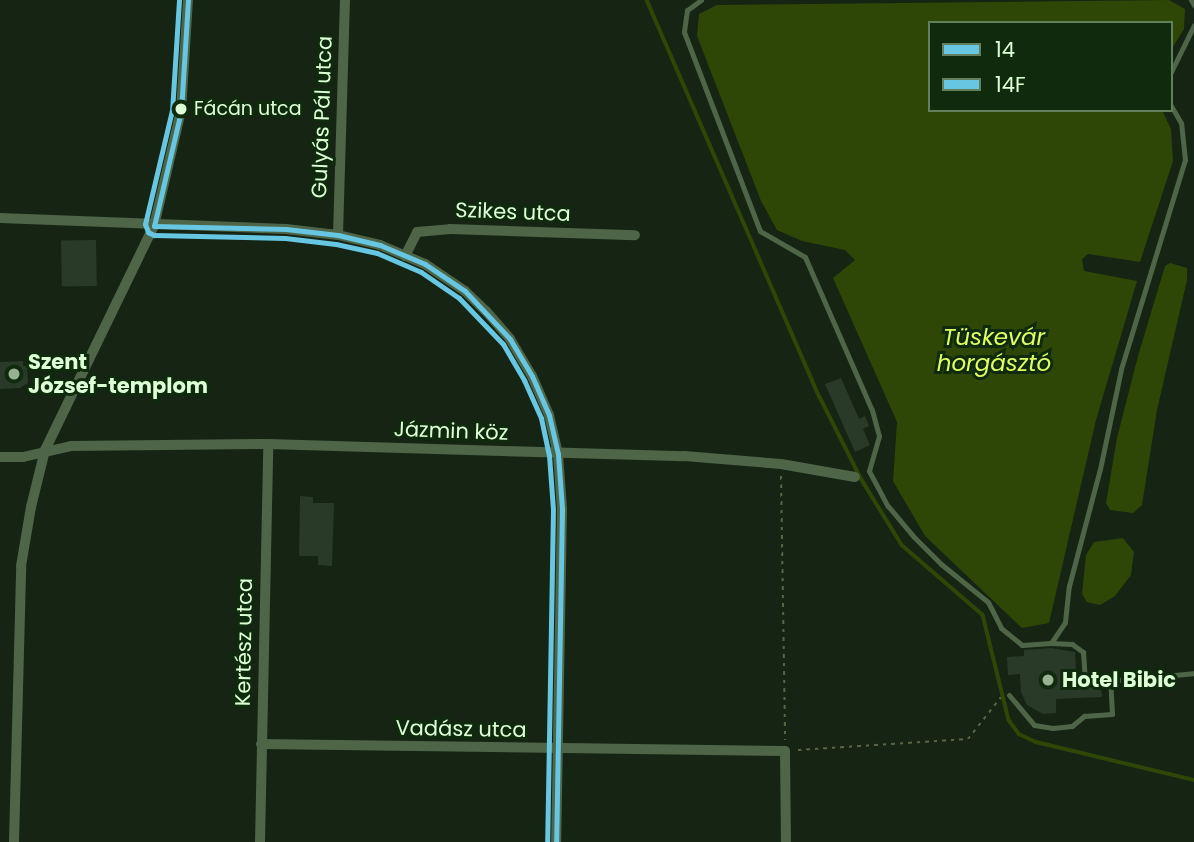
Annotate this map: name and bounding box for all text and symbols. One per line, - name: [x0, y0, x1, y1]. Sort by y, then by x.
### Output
- legend: [928, 21, 1173, 112]
- street label: Gulyás Pál utca: [307, 35, 337, 199]
- text: 14: [995, 35, 1015, 64]
- text: 14F: [995, 70, 1026, 99]
- place label: Fácán utca: [194, 98, 301, 120]
- marker: Fácán utca: [174, 102, 188, 116]
- street label: Szikes utca: [455, 197, 571, 227]
- water label: Tüskevár horgásztó: [937, 323, 1051, 377]
- place label: Szent József-templom: [28, 349, 208, 399]
- marker: Szent József-templom: [6, 366, 22, 382]
- street label: Jázmin köz: [393, 416, 509, 446]
- street label: Kertész utca: [230, 578, 258, 706]
- place label: Hotel Bibic: [1062, 667, 1176, 693]
- marker: Hotel Bibic: [1040, 672, 1056, 688]
- street label: Vadász utca: [395, 715, 527, 743]

